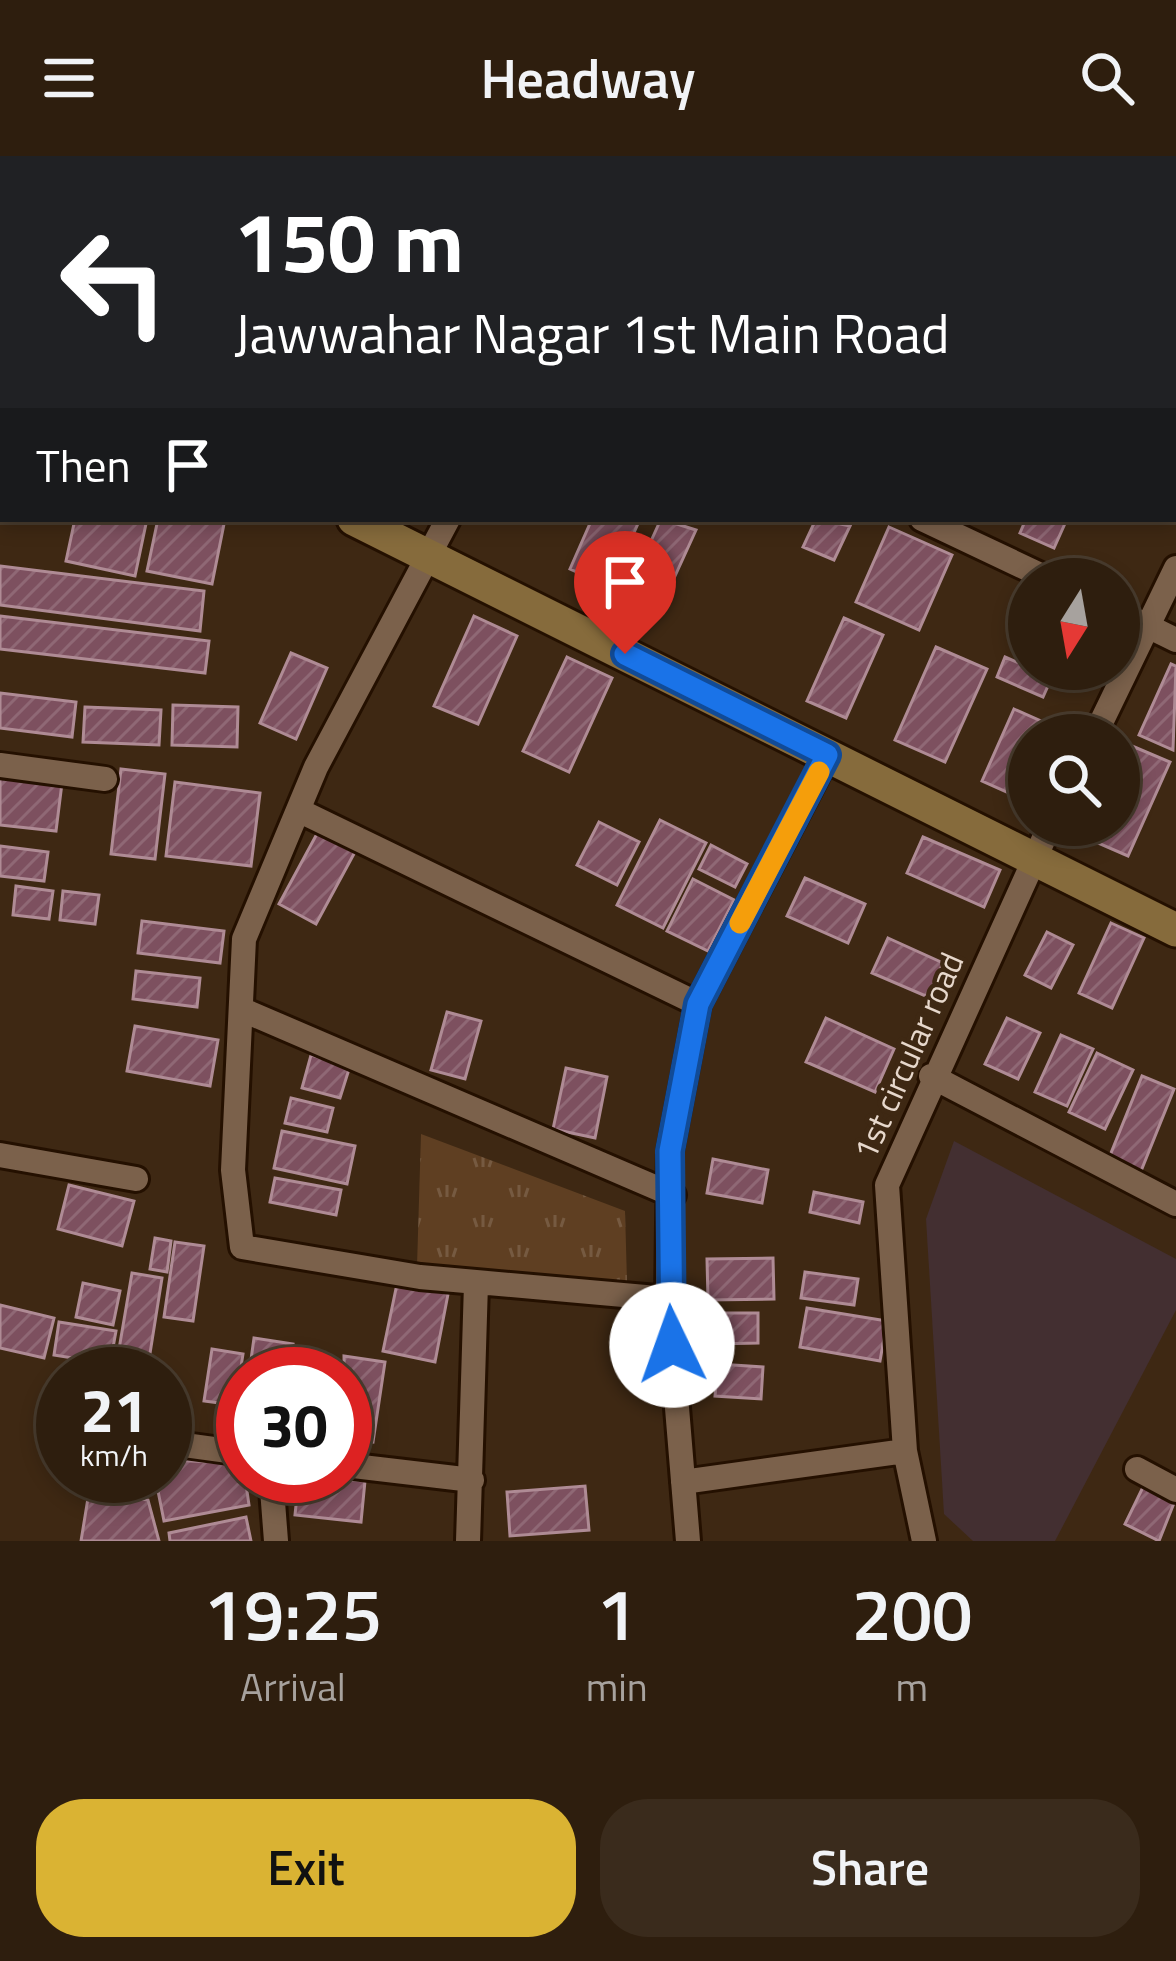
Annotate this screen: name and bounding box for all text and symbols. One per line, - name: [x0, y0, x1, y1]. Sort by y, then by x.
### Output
- text: Headway: [480, 37, 696, 119]
- icon: menu: [36, 45, 102, 111]
- icon: search: [1074, 45, 1140, 111]
- text: 150 m: [234, 177, 464, 305]
- icon: left: [36, 204, 192, 360]
- text: Jawwahar Nagar 1st Main Road: [234, 292, 950, 374]
- text: Then: [36, 431, 131, 499]
- icon: arrive: [155, 432, 221, 498]
- pin: [574, 531, 676, 654]
- icon: arrive: [592, 549, 658, 615]
- north arrow: [1008, 558, 1140, 690]
- map controls: [1008, 558, 1140, 846]
- button: search: [1008, 714, 1140, 846]
- street label: 1st circular road: [840, 944, 976, 1168]
- position arrow: [609, 1282, 735, 1408]
- speed limit sign: 30: [216, 1347, 372, 1503]
- text: 21: [80, 1364, 148, 1455]
- text: km/h: [80, 1432, 148, 1478]
- text: 19:25: [204, 1558, 382, 1668]
- text: 1: [597, 1558, 637, 1668]
- text: 200: [851, 1558, 972, 1668]
- text: Arrival: [240, 1657, 346, 1716]
- text: min: [586, 1657, 648, 1716]
- text: m: [896, 1657, 928, 1716]
- button: Exit: [36, 1799, 576, 1937]
- button: Share: [600, 1799, 1140, 1937]

